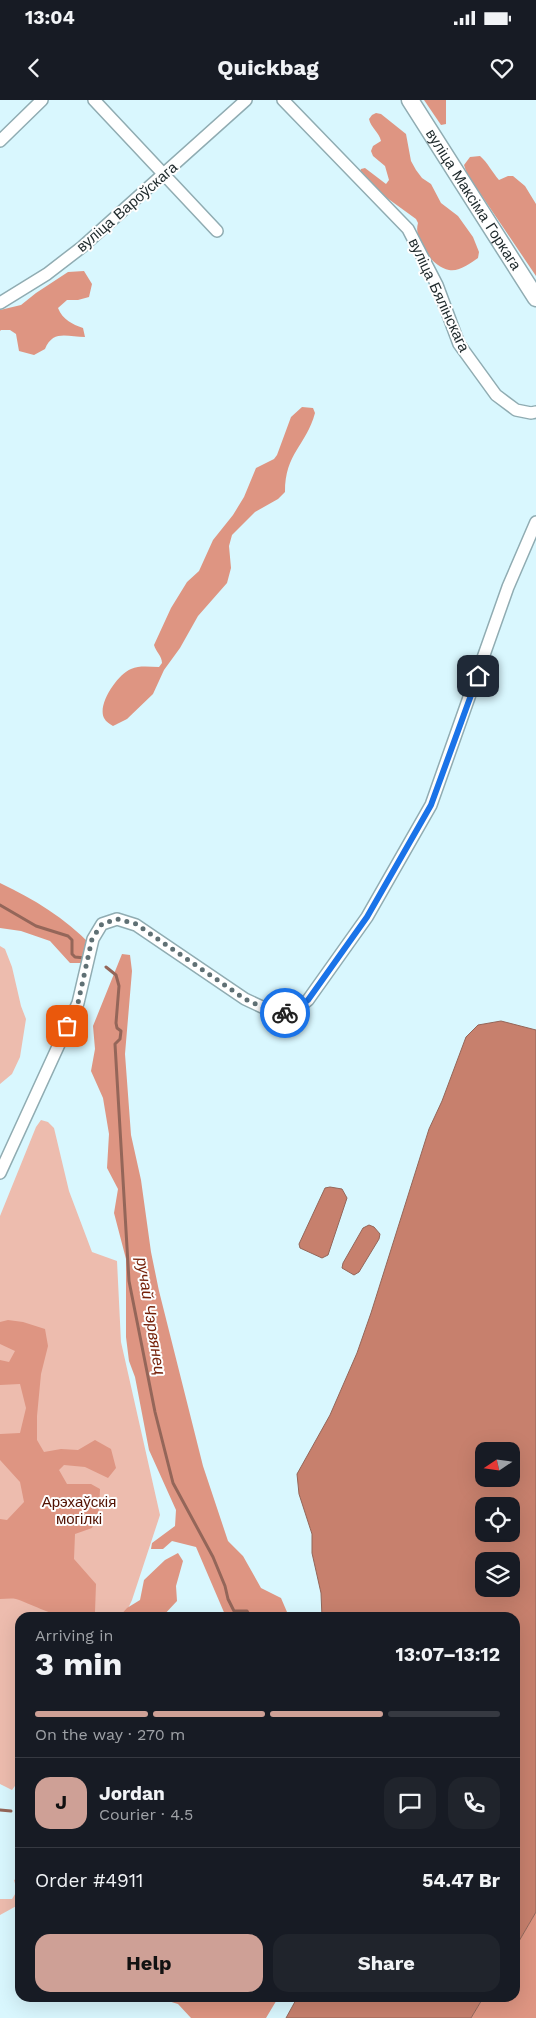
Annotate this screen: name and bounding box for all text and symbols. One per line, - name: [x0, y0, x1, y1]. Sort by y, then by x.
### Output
- text: 13:04: [25, 6, 75, 29]
- icon: back: [20, 54, 48, 82]
- icon: heart: [488, 54, 516, 82]
- text: Quickbag: [217, 55, 319, 80]
- street label: вуліца Максіма Горкага: [422, 126, 525, 274]
- street label: вуліца Вароўскага: [73, 158, 182, 256]
- street label: вуліца Бялінскага: [405, 235, 474, 355]
- pin: [457, 655, 499, 697]
- icon: home: [464, 662, 492, 690]
- courier: [260, 988, 310, 1038]
- icon: bike: [271, 999, 299, 1027]
- pin: [46, 1005, 88, 1047]
- icon: bag: [53, 1012, 81, 1040]
- water label: ручай Чэрвянец: [132, 1255, 170, 1376]
- north arrow: [475, 1442, 520, 1488]
- map controls: [475, 1442, 520, 1597]
- park label: Арэхаўскія могілкі: [42, 1493, 116, 1528]
- button: locate: [475, 1497, 520, 1542]
- button: layers: [475, 1552, 520, 1597]
- text: Arriving in: [35, 1626, 113, 1645]
- text: 13:07–13:12: [396, 1643, 500, 1666]
- text: 3 min: [35, 1645, 122, 1683]
- text: On the way · 270 m: [35, 1725, 185, 1744]
- button: chat: [384, 1777, 436, 1829]
- button: phone: [448, 1777, 500, 1829]
- text: Jordan: [99, 1782, 165, 1805]
- text: J: [55, 1791, 67, 1814]
- text: Courier · 4.5: [99, 1805, 193, 1824]
- text: Order #4911: [35, 1869, 144, 1892]
- text: 54.47 Br: [422, 1869, 500, 1892]
- button: Help: [35, 1934, 263, 1992]
- button: Share: [273, 1934, 500, 1992]

